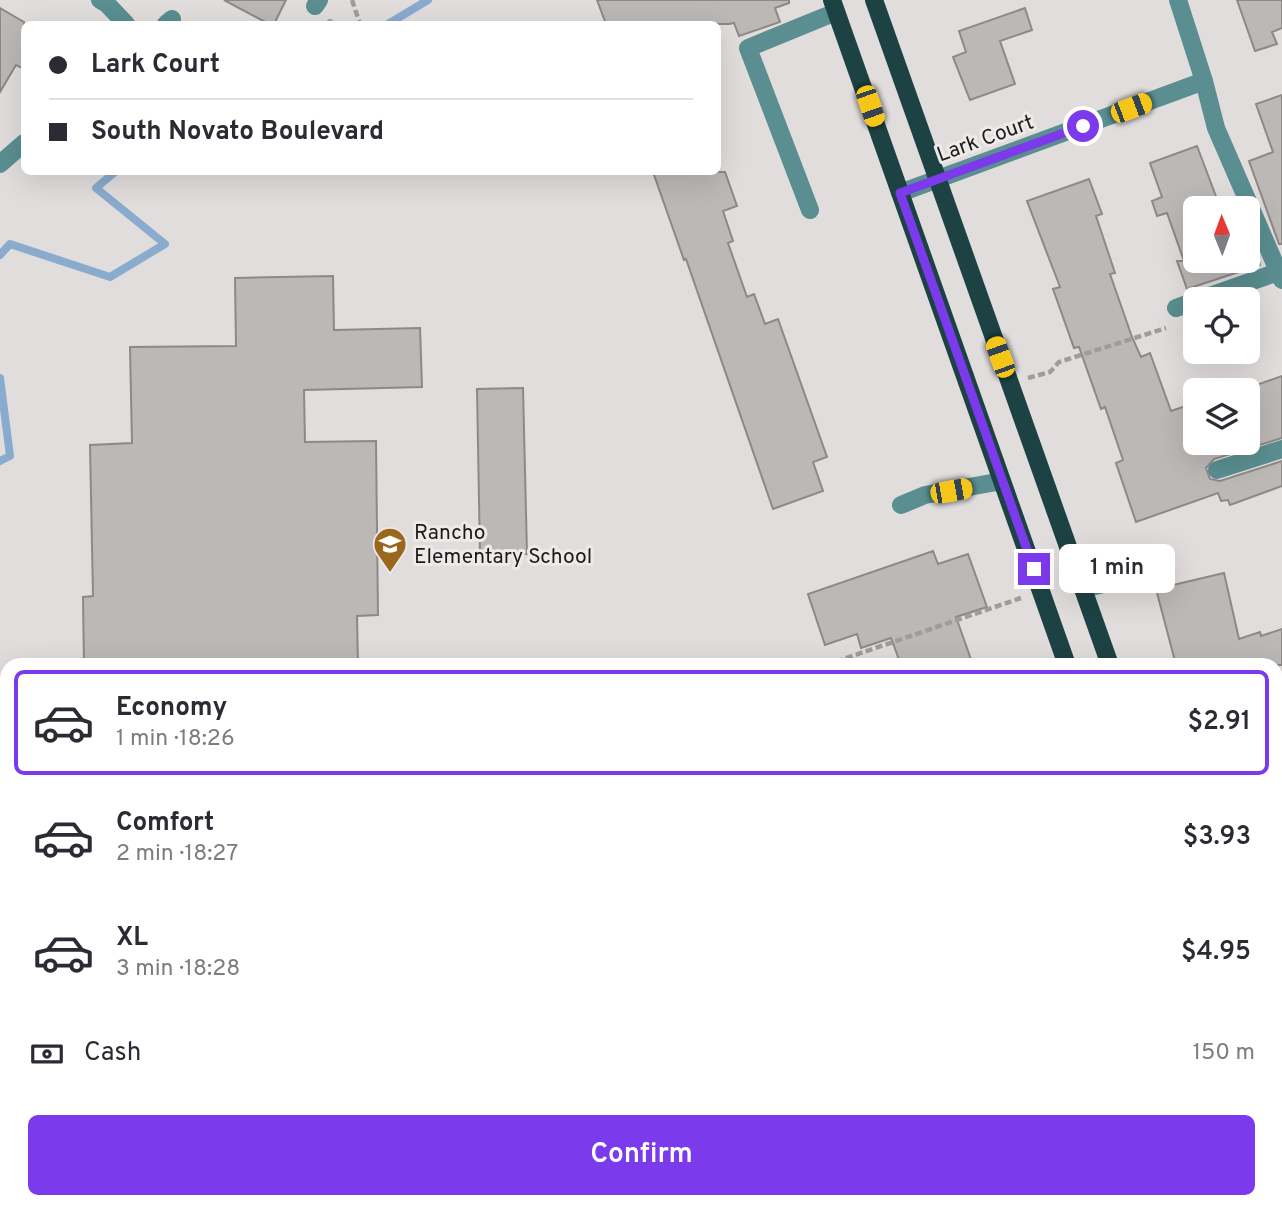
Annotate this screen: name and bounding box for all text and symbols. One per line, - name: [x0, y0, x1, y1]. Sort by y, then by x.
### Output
- text: Lark Court: [91, 49, 220, 82]
- car: [854, 83, 887, 129]
- car: [1108, 91, 1155, 125]
- street label: Lark Court: [933, 109, 1038, 169]
- route start: [1067, 110, 1099, 142]
- text: South Novato Boulevard: [91, 116, 384, 149]
- north arrow: [1183, 196, 1260, 273]
- map controls: [1183, 196, 1260, 455]
- button: locate: [1183, 287, 1260, 364]
- car: [983, 334, 1018, 380]
- button: layers: [1183, 378, 1260, 455]
- car: [929, 477, 974, 505]
- place label: Rancho Elementary School: [414, 520, 592, 571]
- school or university icon: Rancho Elementary School: [371, 525, 409, 574]
- callout: 1 min: [1058, 544, 1174, 594]
- route end: [1018, 553, 1050, 585]
- text: 1 min: [1090, 554, 1144, 583]
- icon: car: [32, 691, 95, 754]
- text: Economy: [116, 692, 227, 725]
- text: $2.91: [1187, 706, 1251, 739]
- text: 1 min · 18:26: [116, 725, 235, 754]
- icon: car: [32, 806, 95, 869]
- text: Comfort: [116, 807, 214, 840]
- text: $3.93: [1183, 821, 1251, 854]
- text: 2 min · 18:27: [116, 840, 238, 869]
- icon: car: [32, 921, 95, 984]
- text: XL: [116, 922, 148, 955]
- text: $4.95: [1181, 936, 1251, 969]
- text: 3 min · 18:28: [116, 955, 240, 984]
- icon: cash: [28, 1035, 66, 1073]
- text: Cash: [84, 1037, 141, 1070]
- text: 150 m: [1193, 1039, 1255, 1068]
- button: Confirm: [28, 1115, 1255, 1195]

